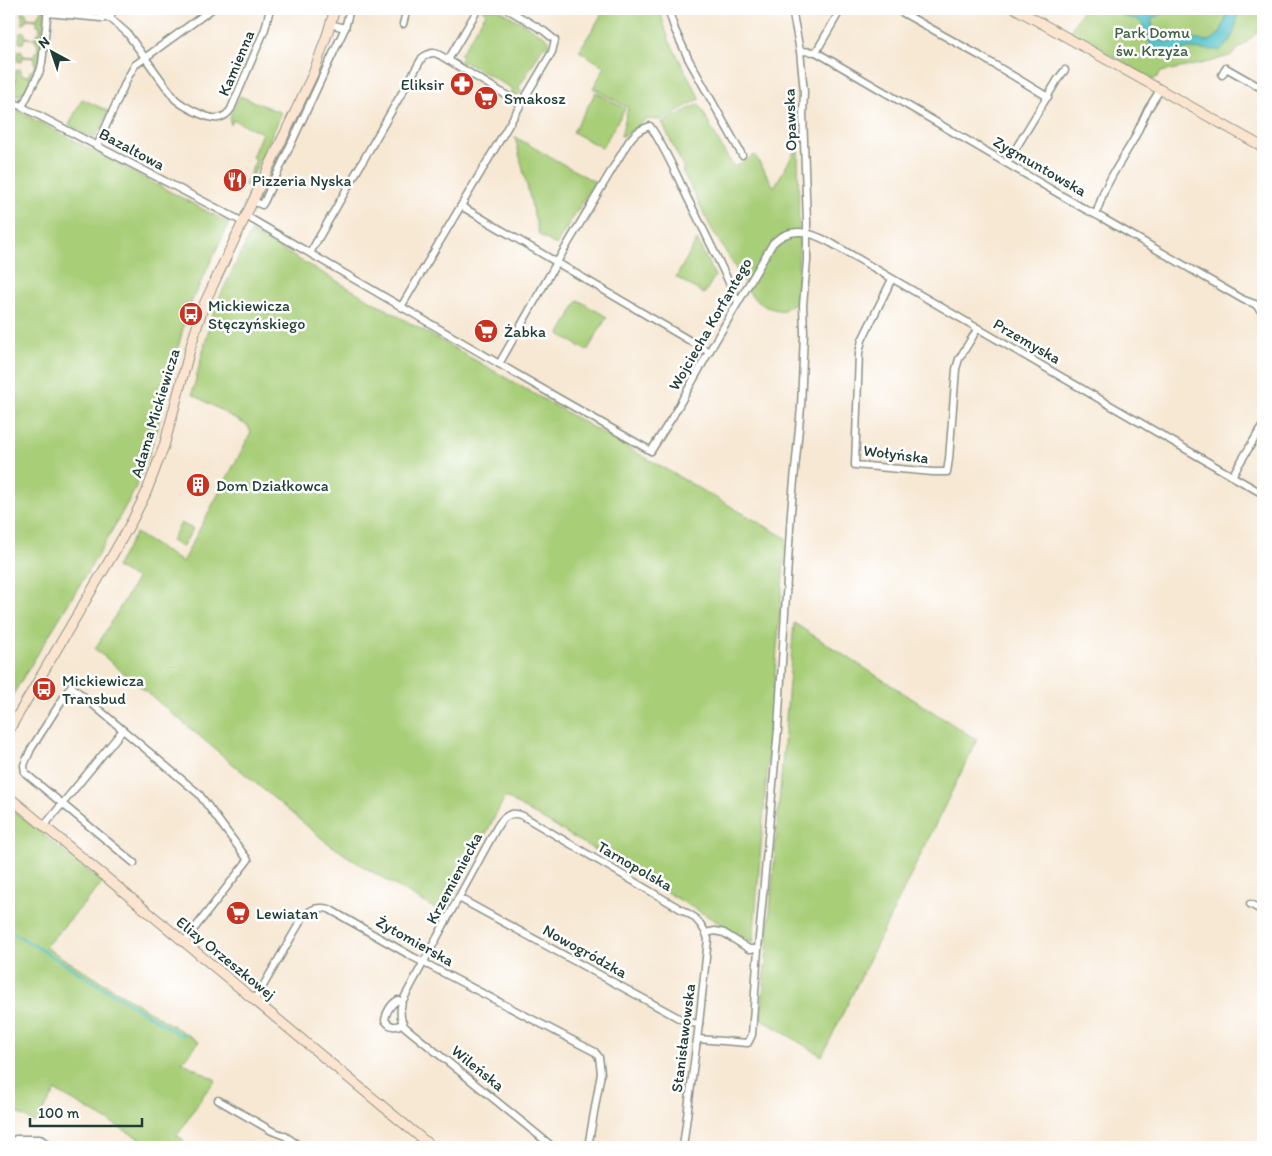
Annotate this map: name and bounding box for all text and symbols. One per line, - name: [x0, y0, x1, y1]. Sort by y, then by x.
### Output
- park label: Park Domu św. Krzyża: [1114, 23, 1190, 60]
- street label: Kamienna: [214, 27, 259, 99]
- north arrow: [28, 28, 78, 78]
- text: N: [35, 33, 53, 52]
- pharmacy icon: Eliksir: [449, 71, 475, 97]
- place label: Eliksir: [401, 75, 445, 94]
- supermarket icon: Smakosz: [473, 85, 499, 111]
- street label: Opawska: [779, 88, 801, 152]
- place label: Smakosz: [504, 89, 566, 108]
- street label: Bazaltowa: [96, 124, 169, 175]
- street label: Zygmuntowska: [990, 132, 1091, 201]
- restaurant icon: Pizzeria Nyska: [222, 167, 248, 193]
- place label: Pizzeria Nyska: [252, 171, 352, 190]
- street label: Wojciecha Korfantego: [664, 254, 756, 394]
- place label: Mickiewicza Stęczyńskiego: [208, 296, 305, 333]
- bus stop icon: Mickiewicza Stęczyńskiego: [178, 301, 204, 327]
- street label: Przemyska: [990, 314, 1064, 368]
- supermarket icon: Żabka: [473, 318, 499, 344]
- place label: Żabka: [504, 322, 546, 341]
- street label: Adama Mickiewicza: [126, 345, 184, 480]
- street label: Wołyńska: [862, 441, 930, 467]
- building icon: Dom Działkowca: [185, 472, 211, 498]
- place label: Dom Działkowca: [216, 476, 329, 495]
- place label: Mickiewicza Transbud: [62, 671, 144, 708]
- bus stop icon: Mickiewicza Transbud: [31, 676, 57, 702]
- street label: Krzemieniecka: [422, 828, 486, 927]
- street label: Tarnopolska: [594, 837, 677, 895]
- supermarket icon: Lewiatan: [225, 900, 251, 926]
- place label: Lewiatan: [256, 904, 318, 923]
- street label: Elizy Orzeszkowej: [173, 912, 279, 1004]
- street label: Żytomierska: [373, 912, 458, 971]
- street label: Nowogródzka: [540, 920, 631, 982]
- street label: Stanisławowska: [667, 982, 699, 1093]
- street label: Wileńska: [448, 1041, 509, 1096]
- scale bar: [30, 1096, 142, 1128]
- text: 100 m: [38, 1104, 80, 1122]

